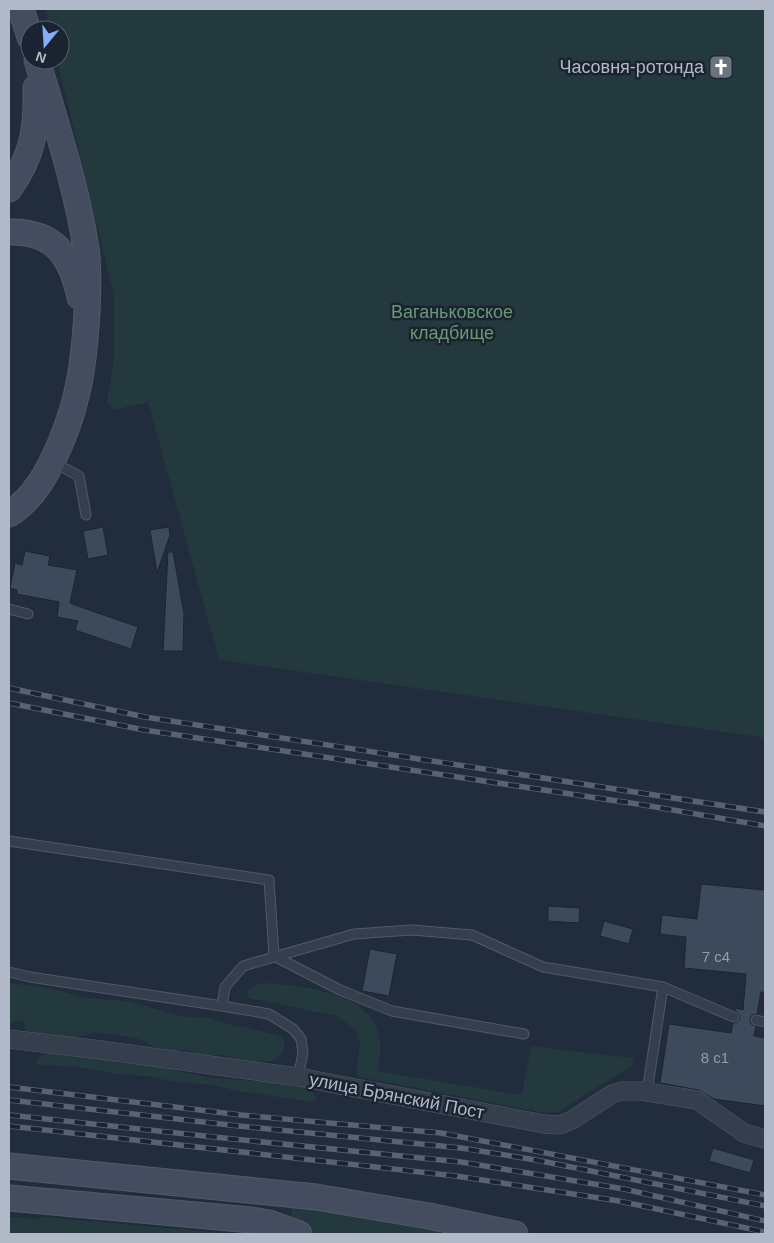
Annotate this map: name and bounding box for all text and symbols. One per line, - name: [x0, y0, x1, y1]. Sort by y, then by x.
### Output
- north arrow: [20, 20, 70, 70]
- text: N: [34, 48, 48, 67]
- church icon: Часовня-ротонда: [708, 54, 734, 80]
- place label: Часовня-ротонда: [559, 57, 705, 77]
- park label: Ваганьковское кладбище: [391, 302, 513, 343]
- house number: 7 с4: [702, 948, 730, 965]
- house number: 8 с1: [701, 1049, 729, 1066]
- street label: улица Брянский Пост: [308, 1069, 486, 1123]

